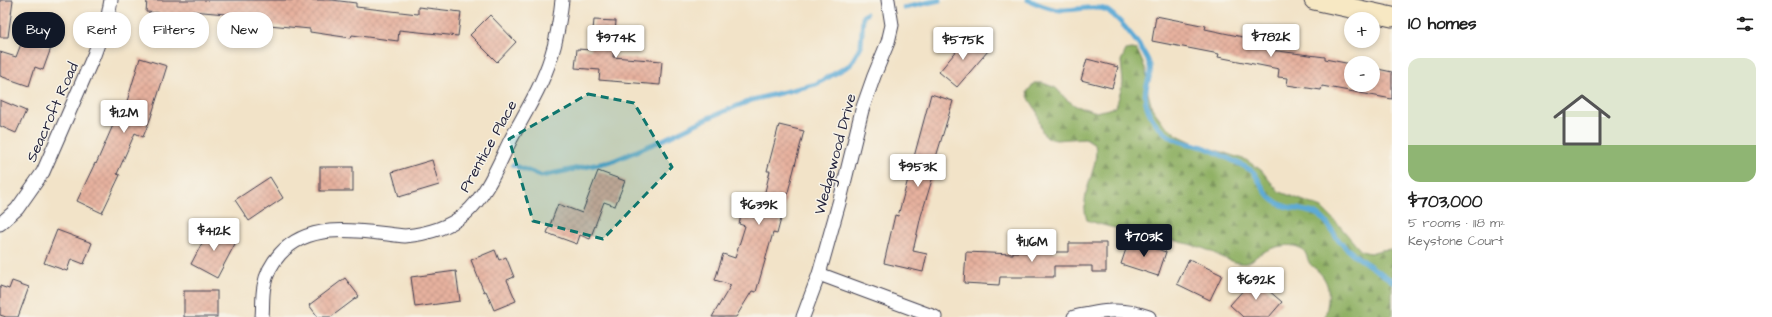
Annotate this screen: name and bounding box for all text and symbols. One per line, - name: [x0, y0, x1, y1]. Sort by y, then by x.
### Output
- chip: Buy: [12, 12, 65, 48]
- chip: Rent: [73, 12, 131, 48]
- chip: Filters: [139, 12, 209, 48]
- chip: New: [217, 12, 273, 48]
- map controls: [1344, 12, 1380, 92]
- button: +: [1344, 12, 1380, 48]
- text: 10 homes: [1408, 12, 1477, 36]
- icon: filters: [1734, 13, 1756, 35]
- pin: $782K: [1243, 24, 1299, 58]
- pin: $974K: [588, 25, 644, 59]
- pin: $575K: [935, 27, 991, 61]
- text: $782K: [1252, 28, 1290, 46]
- text: $974K: [596, 29, 636, 47]
- text: $575K: [942, 31, 984, 49]
- button: −: [1344, 56, 1380, 92]
- street label: Seacroft Road: [21, 59, 84, 165]
- icon: home: [1546, 84, 1618, 156]
- street label: Wedgewood Drive: [809, 91, 863, 217]
- street label: Prentice Place: [454, 96, 522, 196]
- pin: $1.2M: [96, 100, 152, 134]
- text: $1.2M: [110, 104, 138, 122]
- pin: $953K: [890, 154, 946, 188]
- text: $953K: [899, 158, 937, 176]
- text: $703,000: [1408, 190, 1483, 214]
- pin: $639K: [731, 192, 787, 226]
- text: $639K: [740, 196, 778, 214]
- text: 5 rooms · 118 m²: [1408, 214, 1505, 232]
- pin: $412K: [186, 218, 242, 252]
- text: $412K: [197, 222, 231, 240]
- pin: $703K: [1116, 224, 1172, 258]
- text: $703K: [1125, 228, 1163, 246]
- pin: $1.16M: [999, 229, 1065, 263]
- text: Keystone Court: [1408, 232, 1503, 250]
- text: $1.16M: [1016, 233, 1048, 251]
- pin: $692K: [1228, 267, 1284, 301]
- text: $692K: [1237, 271, 1275, 289]

